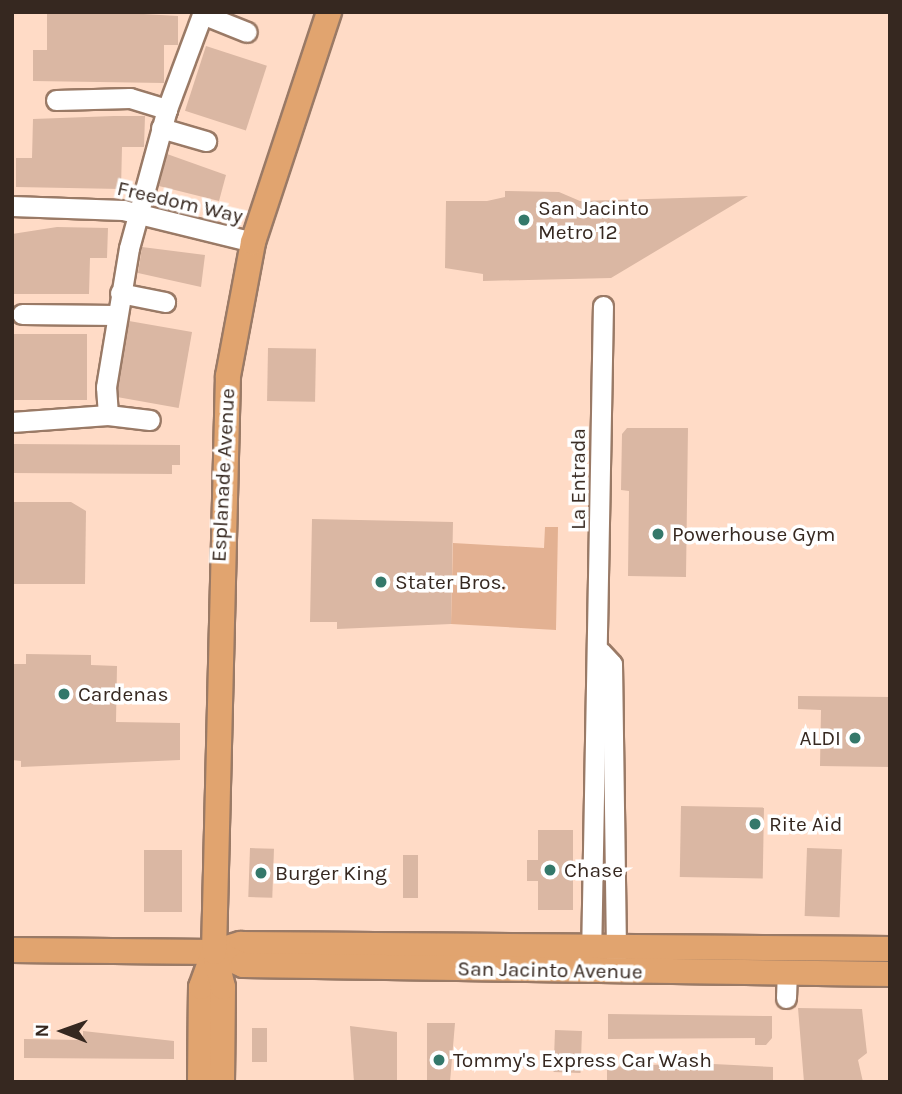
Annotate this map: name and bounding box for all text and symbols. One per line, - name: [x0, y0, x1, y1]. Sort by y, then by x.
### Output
- street label: Freedom Way: [115, 175, 245, 229]
- place label: San Jacinto Metro 12: [538, 195, 649, 245]
- marker: San Jacinto Metro 12: [516, 212, 532, 228]
- street label: Esplanade Avenue: [206, 387, 240, 563]
- street label: La Entrada: [565, 428, 591, 530]
- place label: Powerhouse Gym: [672, 521, 835, 547]
- marker: Powerhouse Gym: [650, 526, 666, 542]
- place label: Stater Bros.: [395, 569, 505, 595]
- marker: Stater Bros.: [373, 574, 389, 590]
- place label: Cardenas: [78, 681, 169, 707]
- marker: Cardenas: [56, 686, 72, 702]
- place label: ALDI: [799, 725, 841, 751]
- marker: ALDI: [847, 730, 863, 746]
- place label: Rite Aid: [769, 811, 843, 837]
- marker: Rite Aid: [747, 816, 763, 832]
- place label: Chase: [564, 857, 623, 883]
- place label: Burger King: [275, 860, 387, 886]
- marker: Chase: [542, 862, 558, 878]
- marker: Burger King: [253, 865, 269, 881]
- street label: San Jacinto Avenue: [457, 956, 643, 984]
- north arrow: [28, 996, 98, 1066]
- text: N: [31, 1024, 53, 1038]
- place label: Tommy's Express Car Wash: [453, 1047, 712, 1073]
- marker: Tommy's Express Car Wash: [431, 1052, 447, 1068]

